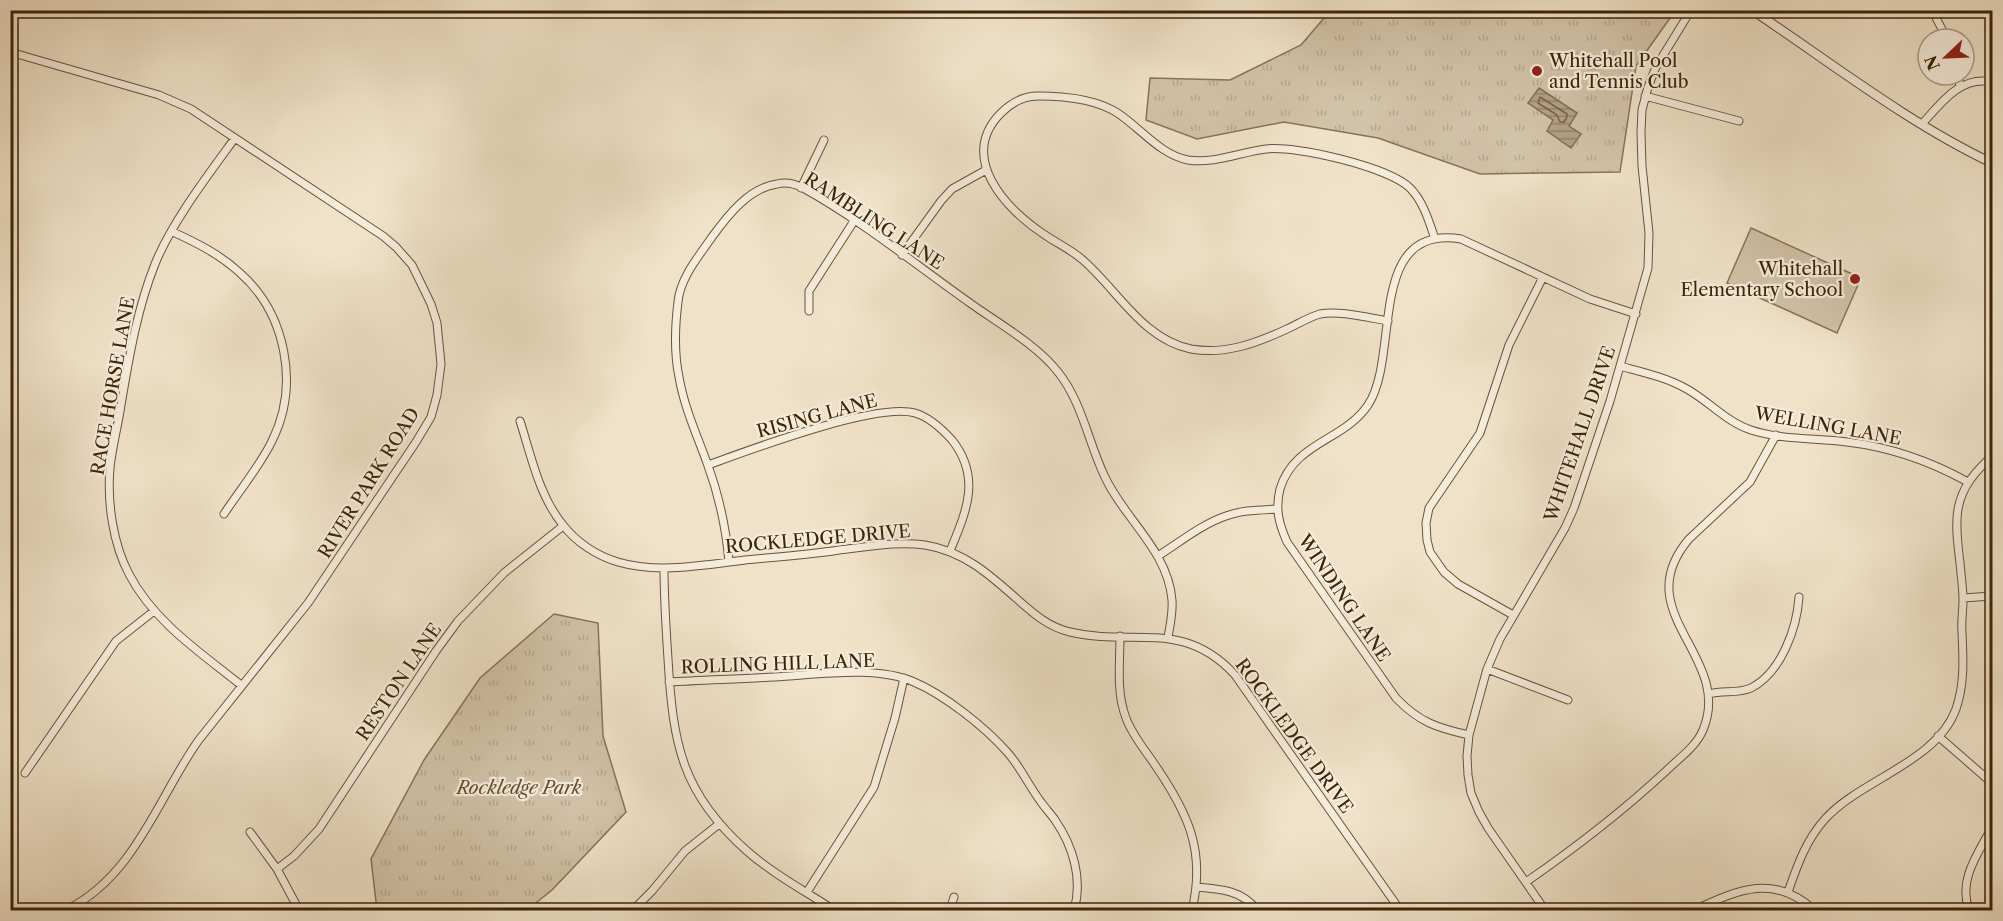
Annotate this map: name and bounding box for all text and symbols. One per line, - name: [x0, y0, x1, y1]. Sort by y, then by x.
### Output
- north arrow: [1916, 27, 1976, 87]
- place label: Whitehall Pool and Tennis Club: [1548, 50, 1689, 93]
- text: N: [1920, 52, 1944, 73]
- marker: Whitehall Pool and Tennis Club: [1530, 64, 1544, 78]
- street label: RAMBLING LANE: [800, 168, 948, 274]
- place label: Whitehall Elementary School: [1680, 258, 1843, 301]
- marker: Whitehall Elementary School: [1848, 272, 1862, 286]
- street label: RACE HORSE LANE: [86, 295, 140, 477]
- street label: WHITEHALL DRIVE: [1539, 343, 1620, 526]
- street label: RISING LANE: [754, 389, 880, 443]
- street label: WELLING LANE: [1752, 402, 1903, 450]
- street label: RIVER PARK ROAD: [314, 404, 424, 562]
- street label: ROCKLEDGE DRIVE: [724, 520, 912, 558]
- street label: WINDING LANE: [1293, 529, 1395, 666]
- street label: RESTON LANE: [352, 619, 446, 745]
- street label: ROLLING HILL LANE: [680, 650, 876, 678]
- street label: ROCKLEDGE DRIVE: [1230, 654, 1358, 818]
- park label: Rockledge Park: [455, 777, 582, 799]

